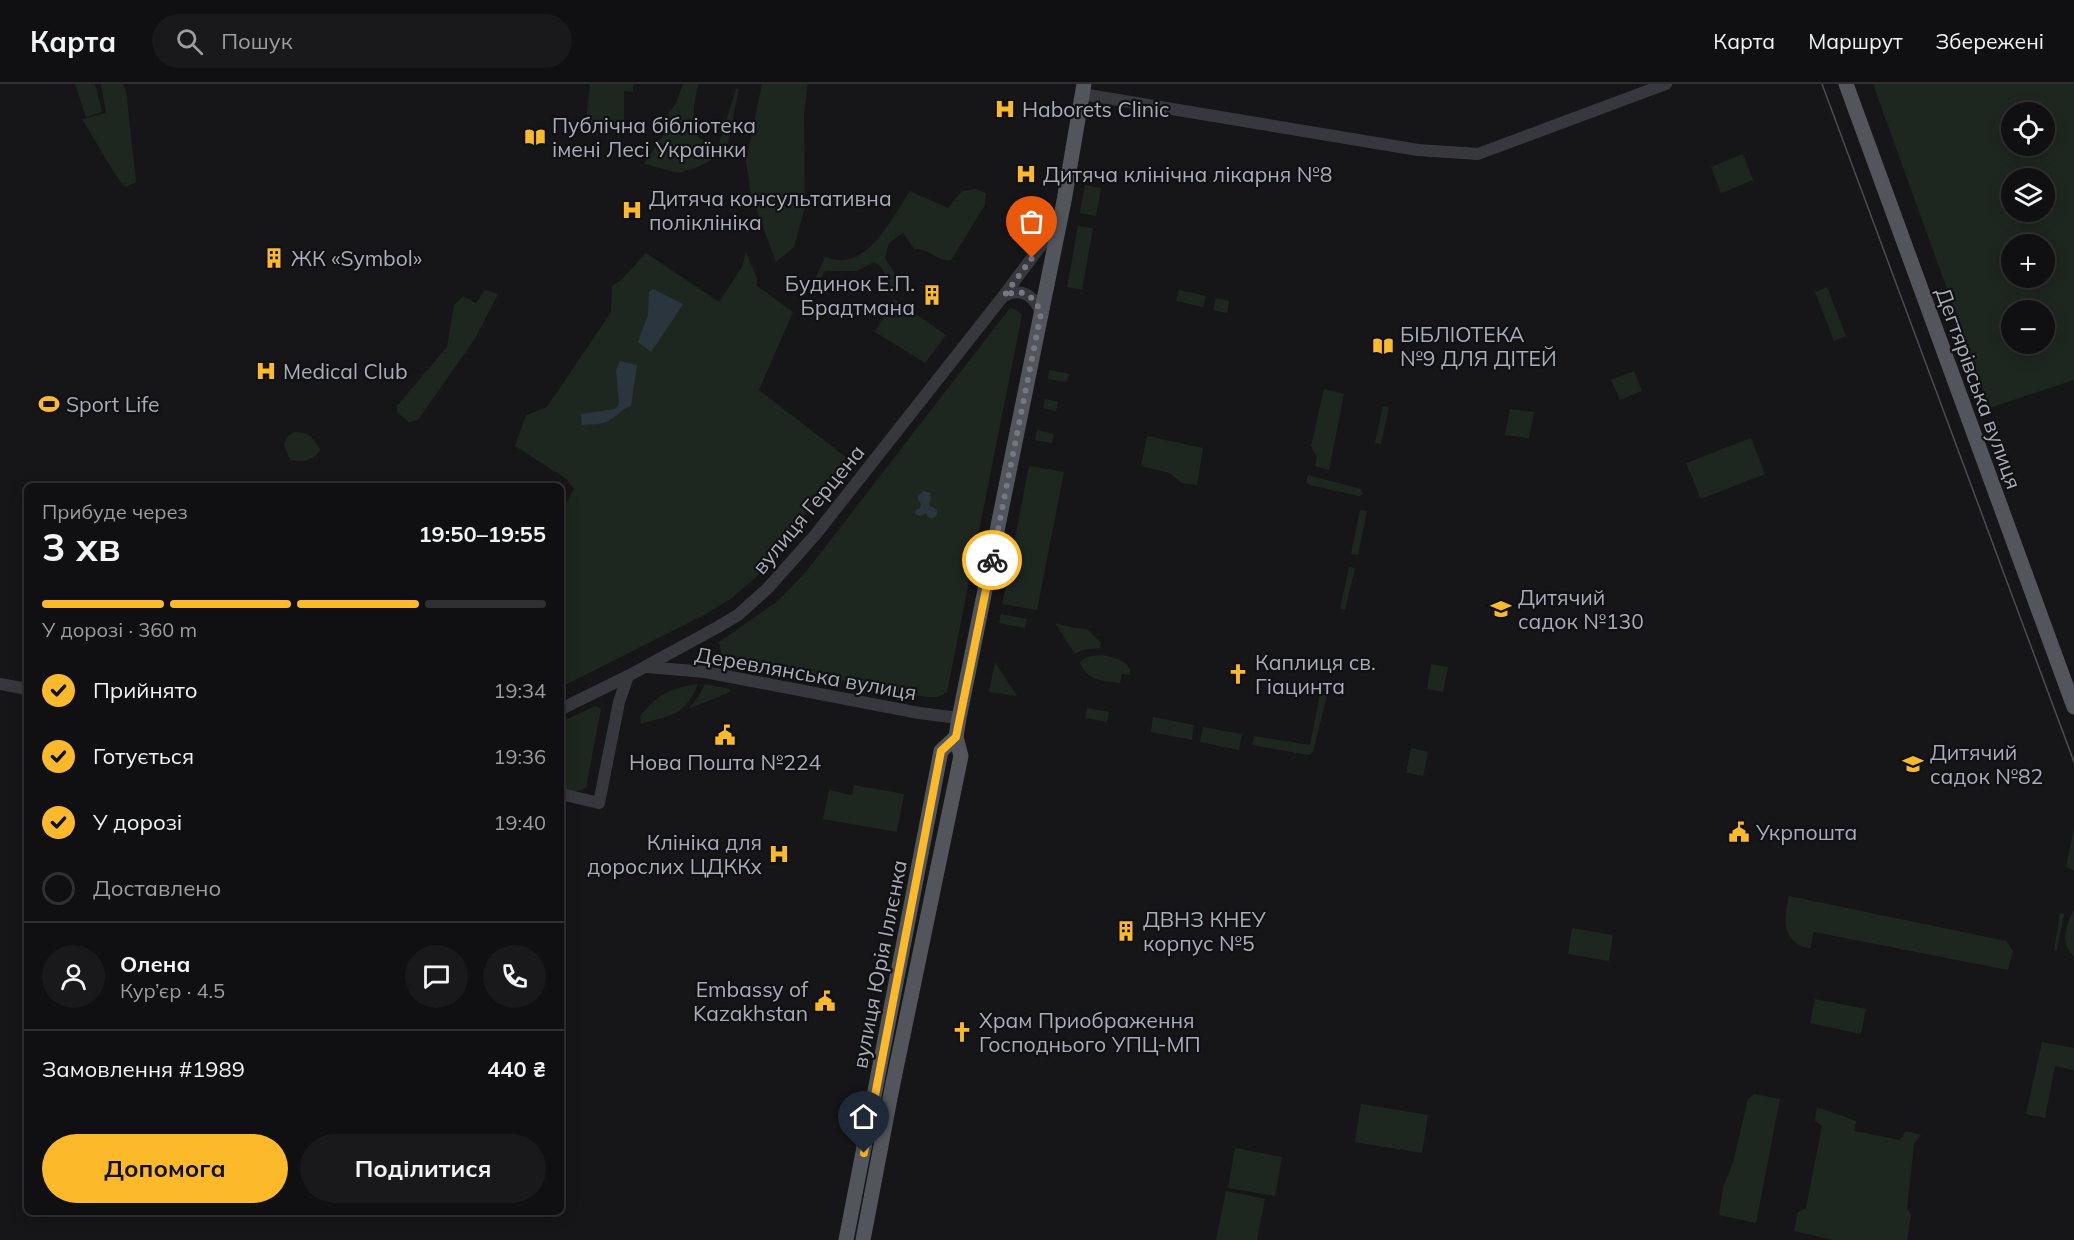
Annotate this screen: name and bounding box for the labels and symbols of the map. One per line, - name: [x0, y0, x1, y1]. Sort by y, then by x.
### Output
- place label: Haborets Clinic: [1022, 96, 1170, 122]
- hospital icon: Haborets Clinic: [993, 97, 1017, 121]
- place label: Публічна бібліотека імені Лесі Українки: [552, 112, 756, 162]
- library icon: Публічна бібліотека імені Лесі Українки: [523, 125, 547, 149]
- place label: Дитяча клінічна лікарня №8: [1043, 161, 1332, 187]
- hospital icon: Дитяча клінічна лікарня №8: [1014, 162, 1038, 186]
- place label: Дитяча консультативна поліклініка: [649, 185, 892, 235]
- pin: [1006, 196, 1057, 258]
- hospital icon: Дитяча консультативна поліклініка: [620, 198, 644, 222]
- place label: ЖК «Symbol»: [291, 245, 422, 271]
- building icon: ЖК «Symbol»: [262, 246, 286, 270]
- place label: Будинок Е.П. Брадтмана: [785, 270, 915, 320]
- building icon: Будинок Е.П. Брадтмана: [920, 283, 944, 307]
- street label: Дегтярівська вулиця: [1930, 284, 2028, 492]
- place label: БІБЛІОТЕКА №9 ДЛЯ ДІТЕЙ: [1400, 321, 1557, 371]
- library icon: БІБЛІОТЕКА №9 ДЛЯ ДІТЕЙ: [1371, 334, 1395, 358]
- place label: Medical Club: [283, 358, 408, 384]
- hospital icon: Medical Club: [254, 359, 278, 383]
- place label: Sport Life: [66, 391, 159, 417]
- sports icon: Sport Life: [37, 392, 61, 416]
- street label: вулиця Герцена: [746, 439, 870, 579]
- courier: [962, 530, 1022, 590]
- place label: Дитячий садок №130: [1518, 584, 1644, 634]
- school or university icon: Дитячий садок №130: [1489, 597, 1513, 621]
- street label: Деревлянська вулиця: [693, 641, 919, 705]
- place label: Каплиця св. Гіацинта: [1255, 649, 1376, 699]
- church icon: Каплиця св. Гіацинта: [1226, 662, 1250, 686]
- public building icon: Нова Пошта №224: [713, 723, 737, 747]
- place label: Дитячий садок №82: [1930, 739, 2043, 789]
- place label: Нова Пошта №224: [629, 749, 821, 775]
- school or university icon: Дитячий садок №82: [1901, 752, 1925, 776]
- place label: Укрпошта: [1755, 819, 1857, 845]
- public building icon: Укрпошта: [1727, 820, 1751, 844]
- place label: Клініка для дорослих ЦДККх: [587, 829, 763, 879]
- hospital icon: Клініка для дорослих ЦДККх: [767, 842, 791, 866]
- street label: вулиця Юрія Іллєнка: [846, 858, 912, 1070]
- place label: ДВНЗ КНЕУ корпус №5: [1143, 906, 1266, 956]
- building icon: ДВНЗ КНЕУ корпус №5: [1114, 919, 1138, 943]
- place label: Embassy of Kazakhstan: [693, 976, 809, 1026]
- public building icon: Embassy of Kazakhstan: [813, 989, 837, 1013]
- place label: Храм Приображення Господнього УПЦ-МП: [979, 1007, 1201, 1057]
- church icon: Храм Приображення Господнього УПЦ-МП: [950, 1020, 974, 1044]
- pin: [838, 1091, 889, 1153]

